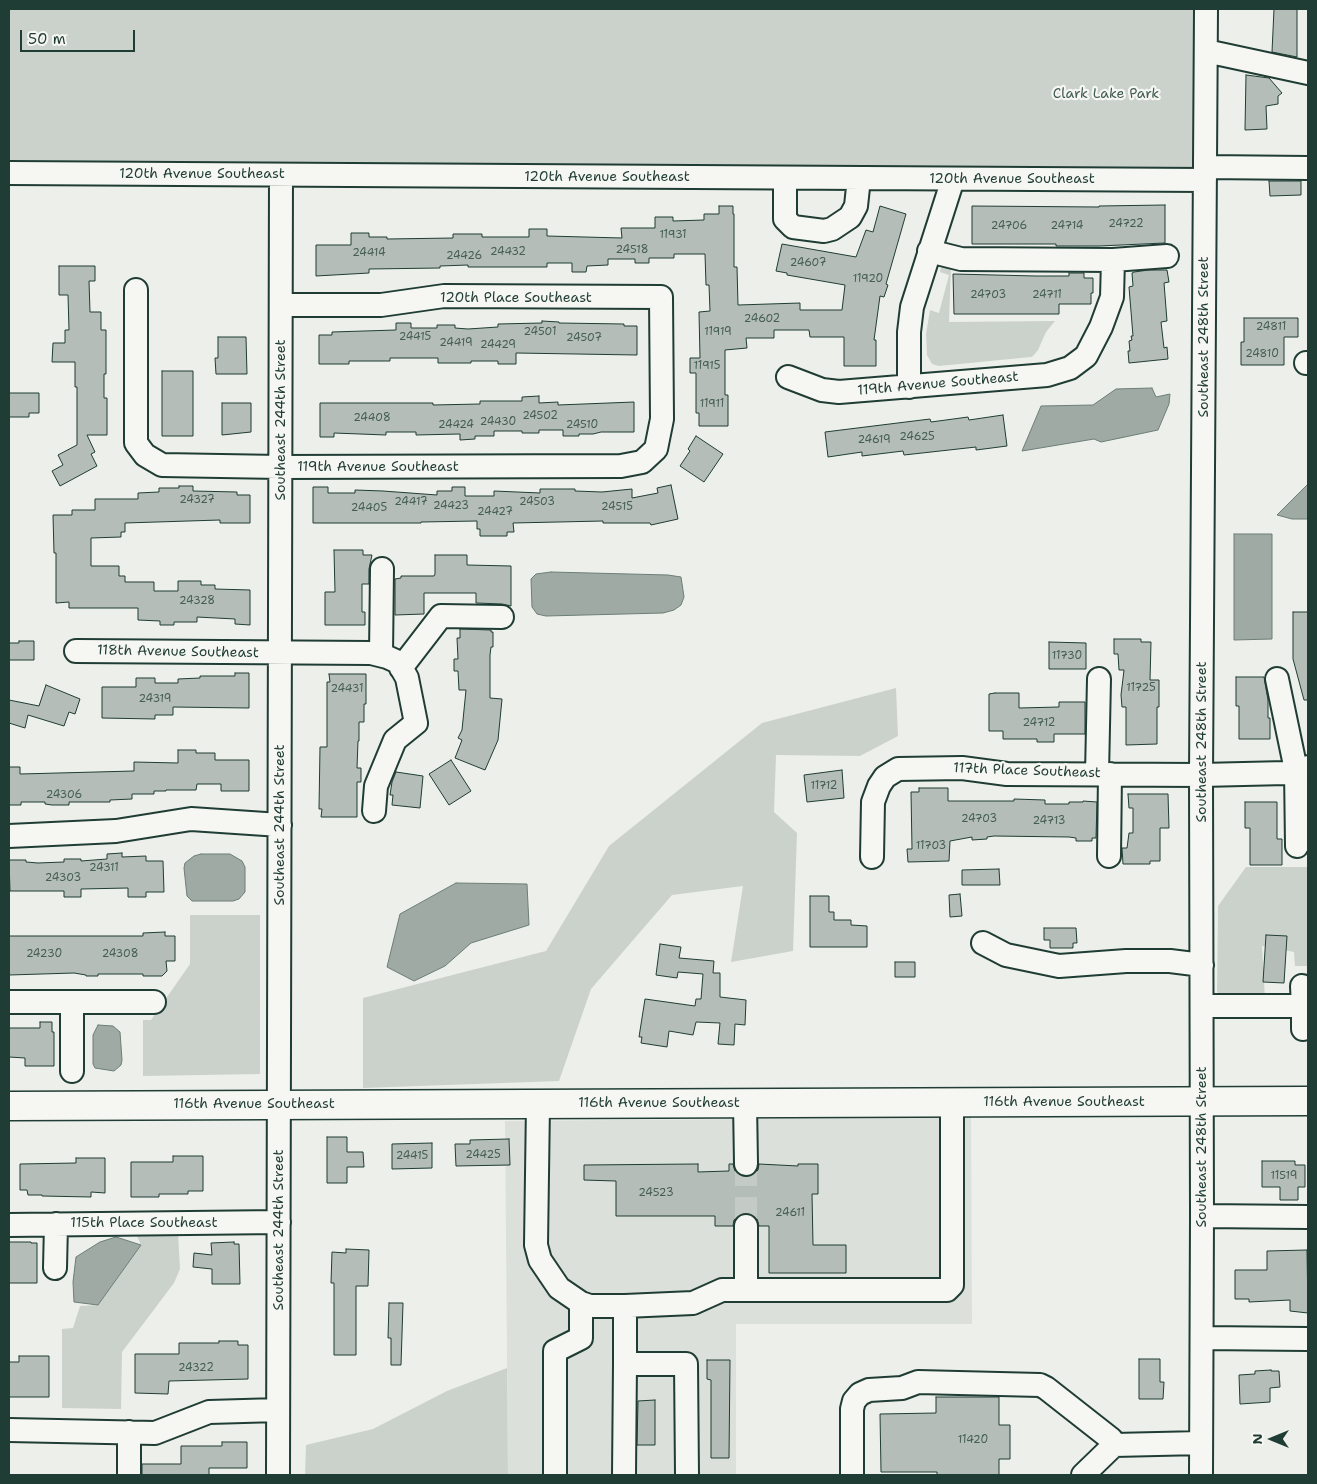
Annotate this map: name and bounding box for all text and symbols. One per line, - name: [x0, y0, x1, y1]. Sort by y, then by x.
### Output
- scale bar: [22, 20, 138, 52]
- text: 50 m: [28, 29, 66, 49]
- park label: Clark Lake Park: [1053, 86, 1159, 102]
- street label: 120th Avenue Southeast: [119, 166, 285, 182]
- street label: 120th Avenue Southeast: [524, 169, 690, 185]
- street label: 120th Avenue Southeast: [929, 171, 1095, 187]
- house number: 24722: [1108, 217, 1144, 231]
- house number: 24706: [991, 219, 1027, 233]
- house number: 24714: [1051, 219, 1083, 233]
- house number: 11931: [659, 228, 687, 242]
- house number: 24518: [616, 243, 648, 257]
- house number: 24432: [490, 245, 526, 259]
- house number: 24414: [352, 246, 386, 260]
- house number: 24426: [446, 249, 482, 263]
- house number: 24607: [790, 256, 826, 270]
- street label: Southeast 248th Street: [1196, 256, 1212, 418]
- house number: 11920: [853, 272, 883, 286]
- house number: 24703: [970, 288, 1006, 302]
- house number: 24711: [1032, 288, 1062, 302]
- street label: 120th Place Southeast: [440, 290, 592, 306]
- house number: 24602: [744, 312, 780, 326]
- house number: 24811: [1256, 320, 1286, 334]
- house number: 24501: [524, 325, 556, 339]
- house number: 11919: [704, 325, 732, 339]
- house number: 24415: [399, 330, 431, 344]
- house number: 24507: [566, 331, 602, 345]
- house number: 24419: [439, 336, 473, 350]
- house number: 24429: [480, 338, 516, 352]
- street label: Southeast 244th Street: [273, 339, 289, 501]
- house number: 24810: [1245, 347, 1279, 361]
- house number: 11915: [694, 359, 720, 373]
- street label: 119th Avenue Southeast: [857, 369, 1019, 399]
- house number: 11911: [700, 397, 724, 411]
- house number: 24502: [522, 409, 558, 423]
- house number: 24408: [353, 411, 391, 425]
- house number: 24430: [480, 415, 516, 429]
- house number: 24424: [438, 418, 474, 432]
- house number: 24510: [566, 418, 598, 432]
- house number: 24625: [899, 430, 935, 444]
- house number: 24619: [857, 433, 891, 447]
- street label: 119th Avenue Southeast: [297, 459, 459, 475]
- house number: 24327: [179, 493, 215, 507]
- house number: 24417: [394, 495, 428, 509]
- house number: 24503: [519, 495, 555, 509]
- house number: 24423: [433, 499, 469, 513]
- house number: 24515: [601, 500, 633, 514]
- house number: 24405: [351, 501, 387, 515]
- house number: 24427: [477, 505, 513, 519]
- house number: 24328: [179, 594, 215, 608]
- street label: 118th Avenue Southeast: [97, 642, 259, 662]
- house number: 11730: [1052, 649, 1082, 663]
- street label: Southeast 248th Street: [1194, 661, 1210, 823]
- house number: 11725: [1126, 681, 1156, 695]
- house number: 24431: [330, 682, 364, 696]
- house number: 24319: [139, 692, 171, 706]
- house number: 24712: [1023, 716, 1055, 730]
- street label: Southeast 244th Street: [272, 744, 288, 906]
- street label: 117th Place Southeast: [953, 760, 1101, 782]
- house number: 11712: [810, 779, 838, 793]
- house number: 24306: [46, 788, 82, 802]
- house number: 24703: [961, 812, 997, 826]
- house number: 24713: [1033, 814, 1065, 828]
- house number: 11703: [916, 839, 946, 853]
- house number: 24311: [89, 861, 119, 875]
- house number: 24303: [45, 871, 81, 885]
- house number: 24230: [26, 947, 62, 961]
- house number: 24308: [102, 947, 138, 961]
- street label: Southeast 248th Street: [1194, 1066, 1210, 1228]
- street label: 116th Avenue Southeast: [983, 1094, 1145, 1110]
- street label: 116th Avenue Southeast: [578, 1095, 740, 1111]
- street label: 116th Avenue Southeast: [173, 1096, 335, 1112]
- house number: 24425: [465, 1148, 501, 1162]
- street label: Southeast 244th Street: [271, 1149, 287, 1311]
- house number: 24415: [396, 1149, 428, 1163]
- house number: 11519: [1271, 1169, 1297, 1183]
- house number: 24523: [638, 1186, 674, 1200]
- house number: 24611: [775, 1206, 805, 1220]
- street label: 115th Place Southeast: [70, 1215, 218, 1231]
- house number: 24322: [178, 1361, 214, 1375]
- north arrow: [1247, 1414, 1297, 1464]
- house number: 11420: [958, 1433, 988, 1447]
- text: N: [1248, 1433, 1266, 1445]

